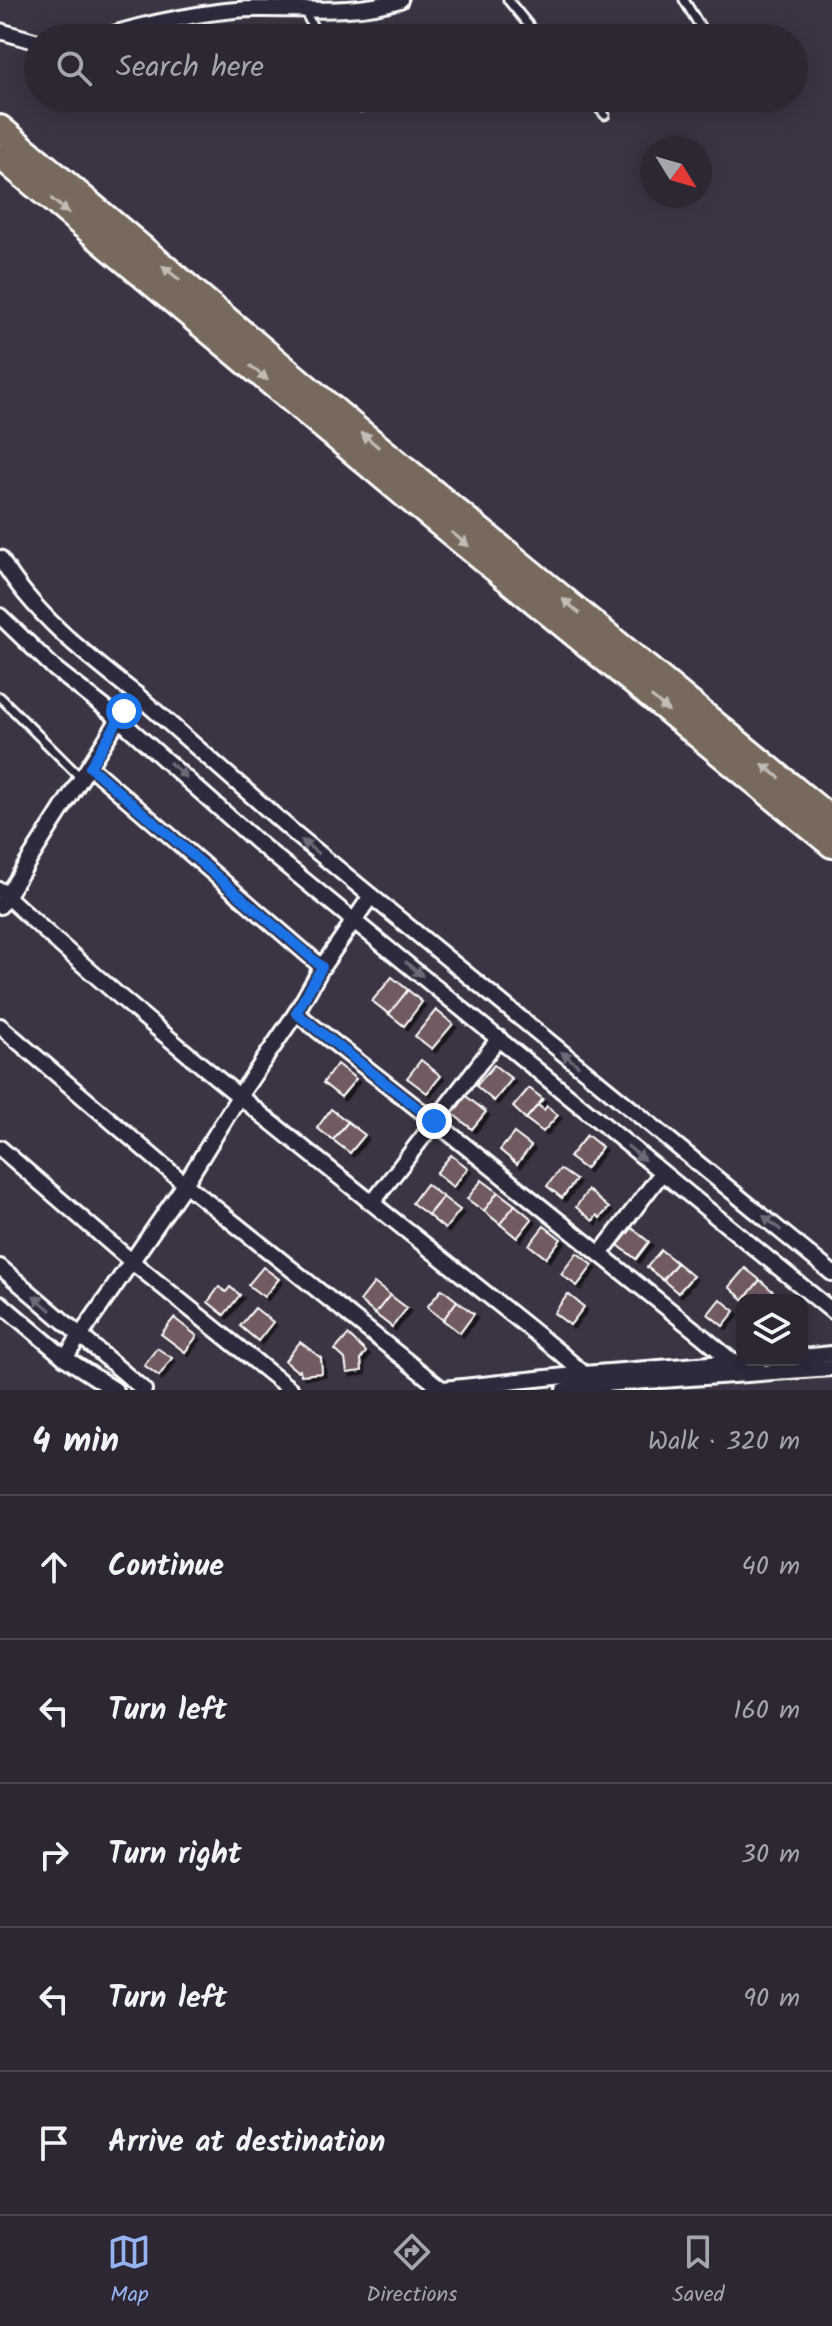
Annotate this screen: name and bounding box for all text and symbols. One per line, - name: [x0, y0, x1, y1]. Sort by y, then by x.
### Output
- search box: [24, 24, 808, 112]
- text: Search here: [116, 44, 264, 92]
- icon: search: [52, 46, 96, 90]
- north arrow: [640, 136, 712, 208]
- one-way arrow: [49, 197, 69, 214]
- one-way arrow: [161, 265, 181, 282]
- one-way arrow: [249, 364, 269, 381]
- one-way arrow: [361, 432, 381, 449]
- one-way arrow: [449, 530, 469, 547]
- one-way arrow: [561, 598, 581, 615]
- route start: [106, 693, 142, 729]
- one-way arrow: [650, 695, 670, 712]
- one-way arrow: [168, 761, 188, 778]
- one-way arrow: [762, 763, 782, 780]
- one-way arrow: [300, 838, 321, 855]
- one-way arrow: [404, 961, 424, 977]
- one-way arrow: [560, 1050, 581, 1067]
- route end: [416, 1103, 452, 1139]
- one-way arrow: [626, 1144, 646, 1161]
- one-way arrow: [762, 1215, 782, 1232]
- map controls: [736, 1294, 808, 1366]
- button: layers: [736, 1294, 808, 1366]
- one-way arrow: [33, 1295, 52, 1313]
- text: 4 min: [32, 1415, 119, 1469]
- text: Walk · 320 m: [648, 1421, 800, 1463]
- text: Continue: [108, 1543, 224, 1591]
- icon: ahead: [32, 1545, 76, 1589]
- text: 40 m: [742, 1546, 800, 1588]
- text: Turn left: [108, 1687, 227, 1735]
- icon: left: [32, 1689, 76, 1733]
- text: 160 m: [733, 1690, 800, 1732]
- text: Turn right: [108, 1831, 241, 1879]
- icon: right: [32, 1833, 76, 1877]
- text: 30 m: [741, 1834, 800, 1876]
- text: Turn left: [108, 1975, 227, 2023]
- icon: left: [32, 1977, 76, 2021]
- text: 90 m: [743, 1978, 800, 2020]
- text: Arrive at destination: [108, 2119, 385, 2167]
- icon: arrive: [32, 2121, 76, 2165]
- tab: Map: [107, 2230, 151, 2313]
- tab: Directions: [366, 2230, 458, 2313]
- tab: Saved: [672, 2230, 725, 2313]

